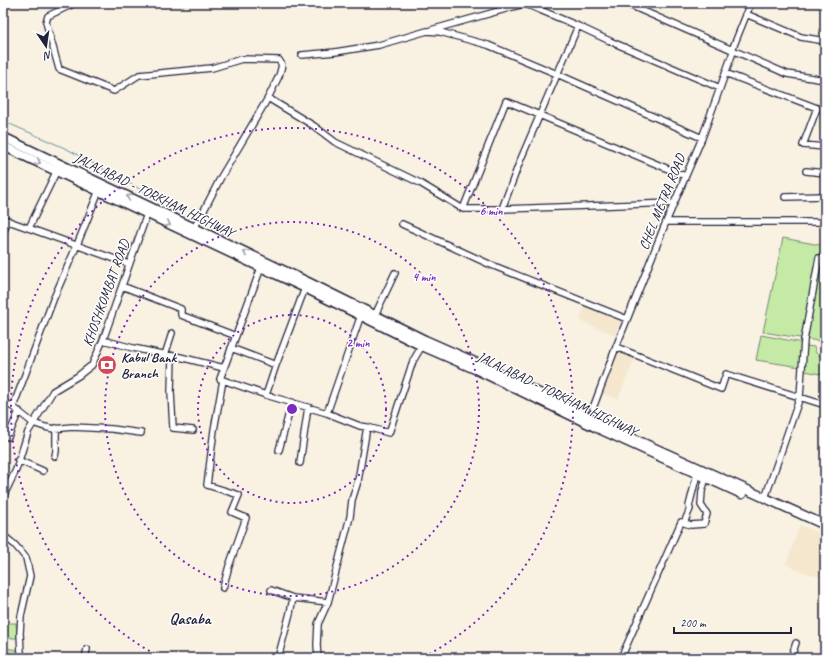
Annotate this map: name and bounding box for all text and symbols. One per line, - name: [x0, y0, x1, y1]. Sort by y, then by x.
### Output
- north arrow: [26, 26, 66, 66]
- text: N: [41, 48, 53, 64]
- street label: JALALABAD - TORKHAM HIGHWAY: [70, 148, 239, 242]
- street label: CHEL METRA ROAD: [635, 151, 689, 252]
- one-way arrow: [34, 157, 42, 165]
- one-way arrow: [126, 194, 133, 202]
- text: 6 min: [479, 203, 503, 219]
- one-way arrow: [164, 219, 172, 227]
- street label: KHOSHKOMBAT ROAD: [79, 236, 134, 349]
- one-way arrow: [243, 250, 251, 258]
- text: 4 min: [413, 269, 436, 285]
- text: 2 min: [347, 335, 370, 351]
- street label: JALALABAD - TORKHAM HIGHWAY: [473, 347, 642, 441]
- place label: Kabul Bank Branch: [121, 349, 178, 382]
- bank icon: Kabul Bank Branch: [96, 354, 118, 376]
- centre of rings: [285, 402, 299, 416]
- district label: Qasaba: [170, 609, 212, 629]
- scale bar: [674, 609, 791, 635]
- text: 200 m: [680, 615, 707, 631]

